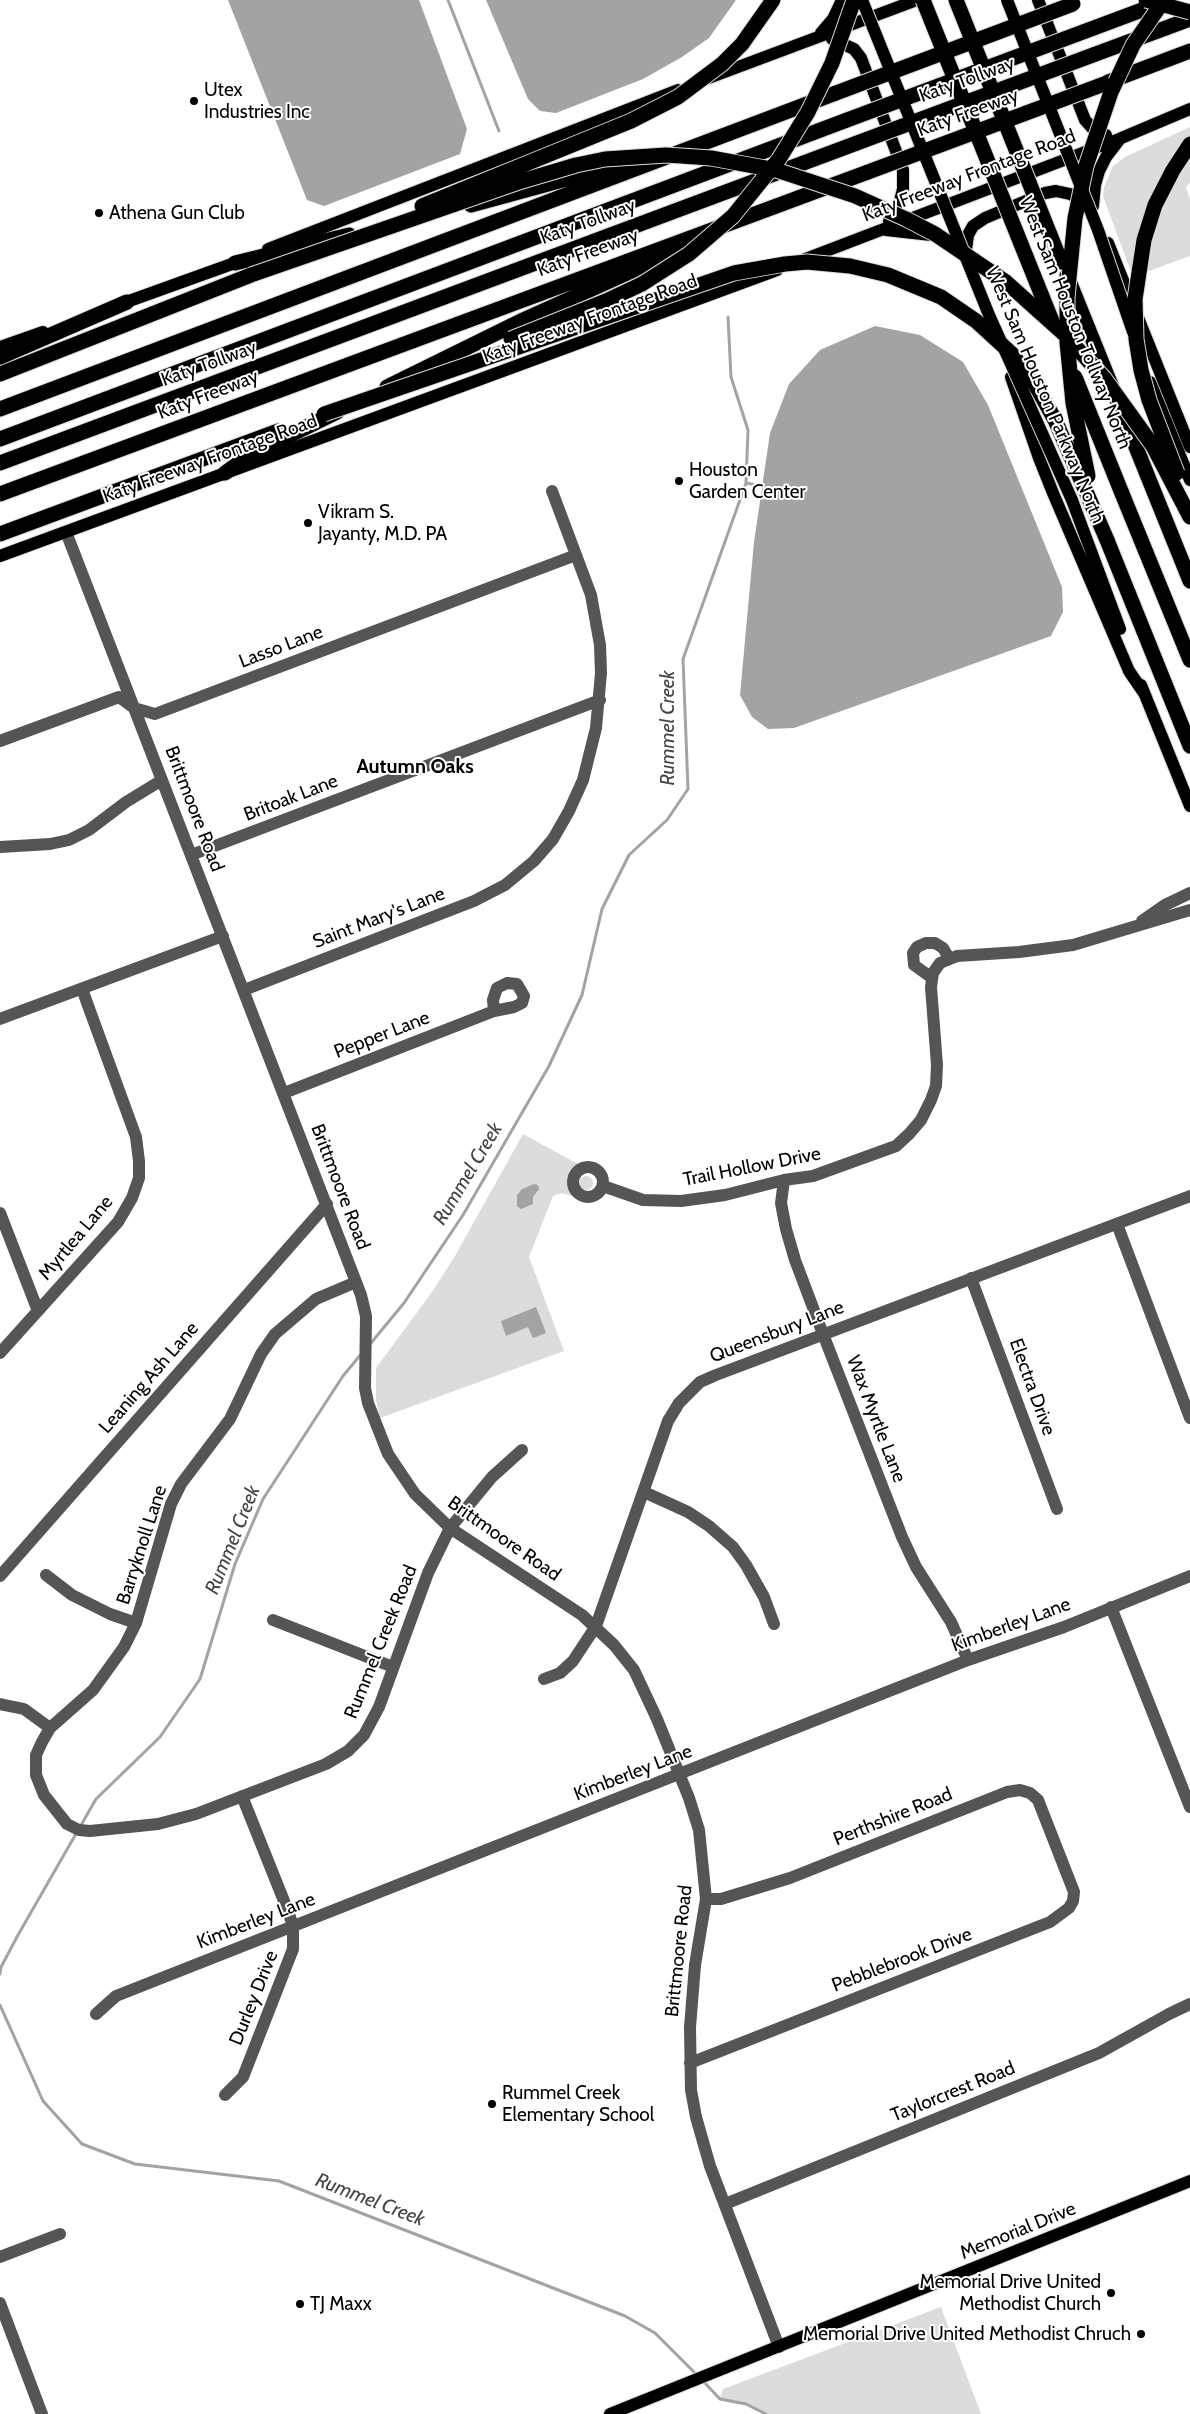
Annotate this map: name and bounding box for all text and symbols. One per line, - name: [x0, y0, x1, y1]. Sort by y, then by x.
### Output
- street label: Katy Tollway: [916, 52, 1018, 108]
- place label: Utex Industries Inc: [204, 79, 310, 123]
- street label: Katy Freeway: [914, 84, 1022, 142]
- marker: Utex Industries Inc: [188, 95, 200, 107]
- street label: Katy Freeway Frontage Road: [859, 125, 1079, 227]
- street label: West Sam Houston Tollway North: [1014, 193, 1136, 453]
- street label: Katy Tollway: [537, 194, 639, 250]
- place label: Athena Gun Club: [109, 202, 245, 224]
- marker: Athena Gun Club: [93, 207, 105, 219]
- street label: Katy Freeway: [534, 224, 642, 282]
- street label: West Sam Houston Parkway North: [980, 263, 1110, 527]
- street label: Katy Freeway Frontage Road: [480, 270, 700, 368]
- street label: Katy Tollway: [158, 336, 260, 392]
- street label: Katy Freeway: [154, 365, 262, 425]
- street label: Katy Freeway Frontage Road: [100, 410, 320, 508]
- place label: Houston Garden Center: [689, 459, 806, 503]
- marker: Houston Garden Center: [673, 475, 685, 487]
- place label: Vikram S. Jayanty, M.D. PA: [318, 501, 447, 545]
- marker: Vikram S. Jayanty, M.D. PA: [302, 517, 314, 529]
- street label: Lasso Lane: [236, 621, 326, 673]
- water label: Rummel Creek: [656, 670, 680, 786]
- street label: Brittmoore Road: [160, 743, 228, 875]
- district label: Autumn Oaks: [356, 755, 474, 779]
- street label: Britoak Lane: [241, 770, 341, 826]
- street label: Saint Mary's Lane: [310, 882, 448, 954]
- street label: Pepper Lane: [331, 1006, 433, 1064]
- water label: Rummel Creek: [428, 1119, 508, 1229]
- street label: Brittmoore Road: [306, 1121, 374, 1253]
- street label: Trail Hollow Drive: [681, 1142, 823, 1192]
- street label: Myrtlea Lane: [34, 1191, 118, 1285]
- street label: Queensbury Lane: [707, 1296, 847, 1368]
- street label: Leaning Ash Lane: [94, 1318, 204, 1438]
- street label: Electra Drive: [1004, 1335, 1060, 1439]
- street label: Wax Myrtle Lane: [841, 1352, 911, 1486]
- water label: Rummel Creek: [200, 1482, 266, 1598]
- street label: Barryknoll Lane: [112, 1483, 172, 1607]
- street label: Brittmoore Road: [443, 1492, 565, 1586]
- street label: Rummel Creek Road: [340, 1562, 422, 1722]
- street label: Kimberley Lane: [948, 1593, 1074, 1657]
- street label: Kimberley Lane: [571, 1740, 695, 1806]
- street label: Perthshire Road: [830, 1783, 956, 1851]
- street label: Brittmoore Road: [661, 1884, 697, 2018]
- street label: Kimberley Lane: [194, 1888, 318, 1954]
- street label: Pebblebrook Drive: [829, 1923, 975, 1997]
- street label: Durley Drive: [225, 1947, 283, 2049]
- street label: Taylorcrest Road: [888, 2057, 1018, 2127]
- place label: Rummel Creek Elementary School: [502, 2082, 654, 2126]
- marker: Rummel Creek Elementary School: [486, 2098, 498, 2110]
- water label: Rummel Creek: [312, 2168, 428, 2232]
- street label: Memorial Drive: [957, 2197, 1079, 2265]
- place label: Memorial Drive United Methodist Church: [919, 2271, 1101, 2315]
- marker: Memorial Drive United Methodist Church: [1105, 2287, 1117, 2299]
- place label: TJ Maxx: [310, 2293, 372, 2315]
- marker: TJ Maxx: [294, 2298, 306, 2310]
- place label: Memorial Drive United Methodist Chruch: [803, 2323, 1131, 2345]
- marker: Memorial Drive United Methodist Chruch: [1135, 2328, 1147, 2340]

